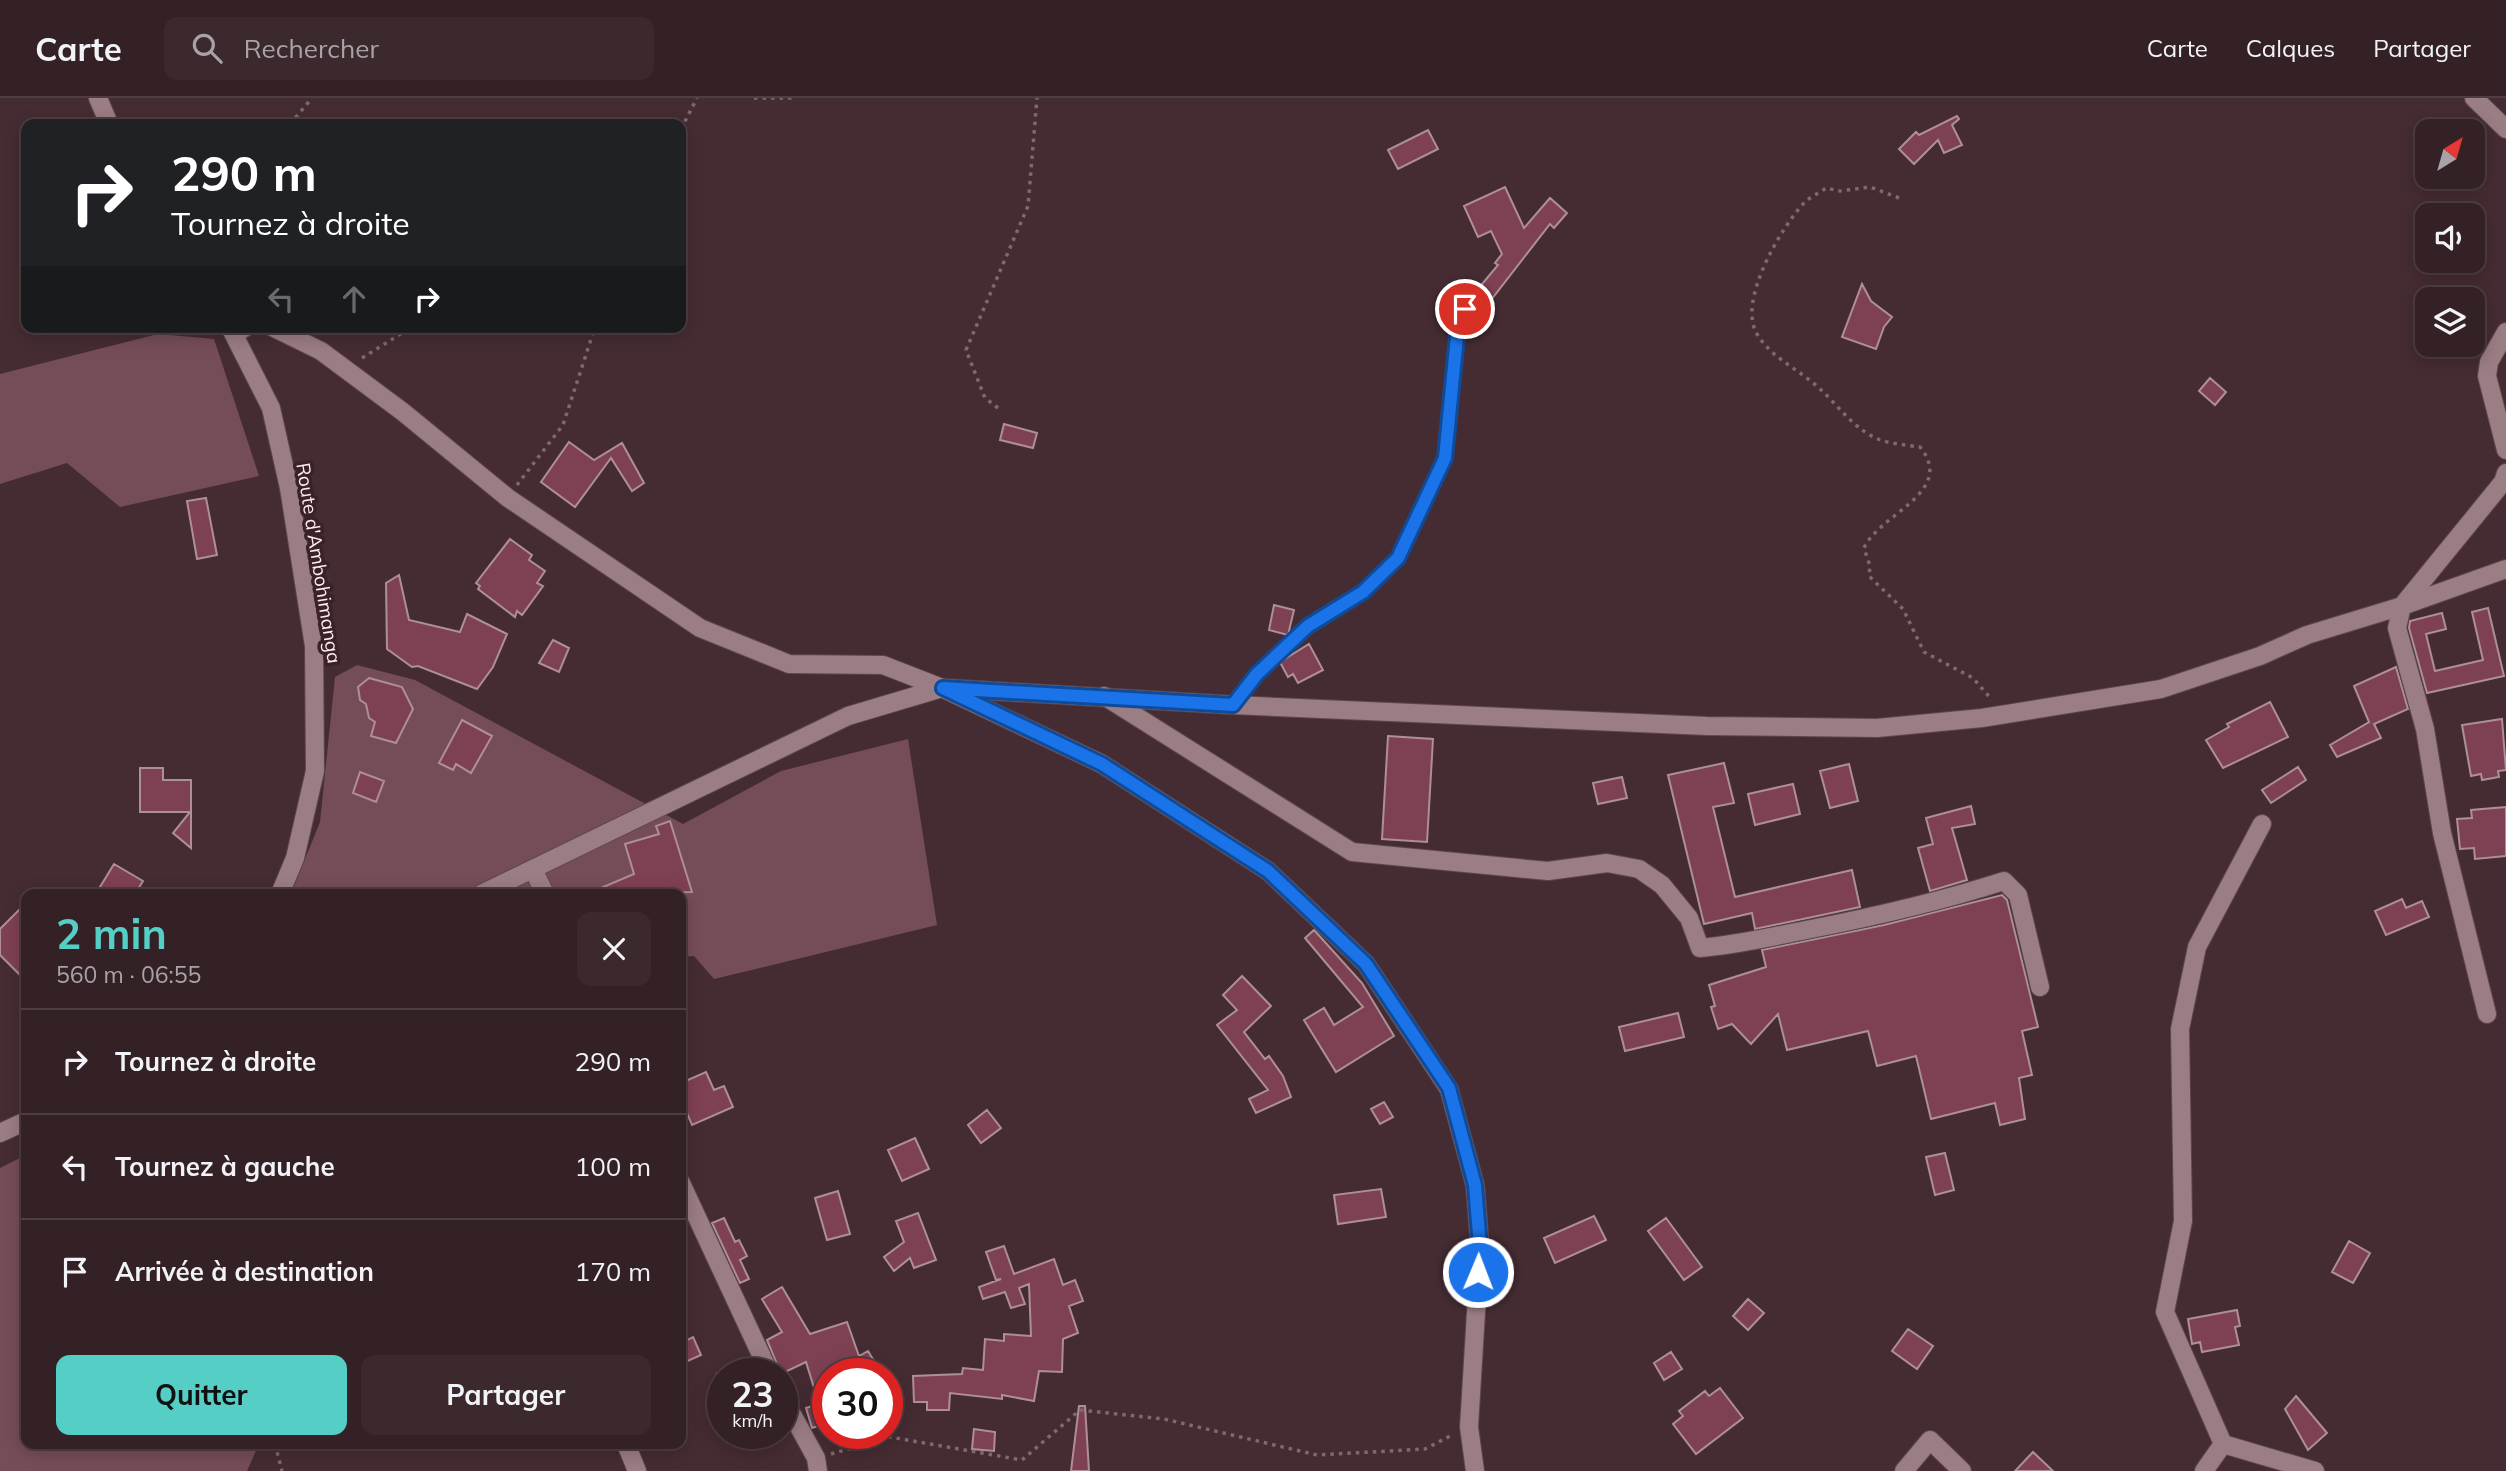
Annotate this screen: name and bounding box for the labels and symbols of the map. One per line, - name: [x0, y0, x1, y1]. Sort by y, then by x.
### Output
- north arrow: [2415, 119, 2485, 189]
- pin: [1435, 279, 1495, 339]
- street label: Route d'Ambohimanga: [291, 461, 347, 665]
- position arrow: [1441, 1235, 1515, 1309]
- speed limit sign: 30: [812, 1358, 903, 1449]

